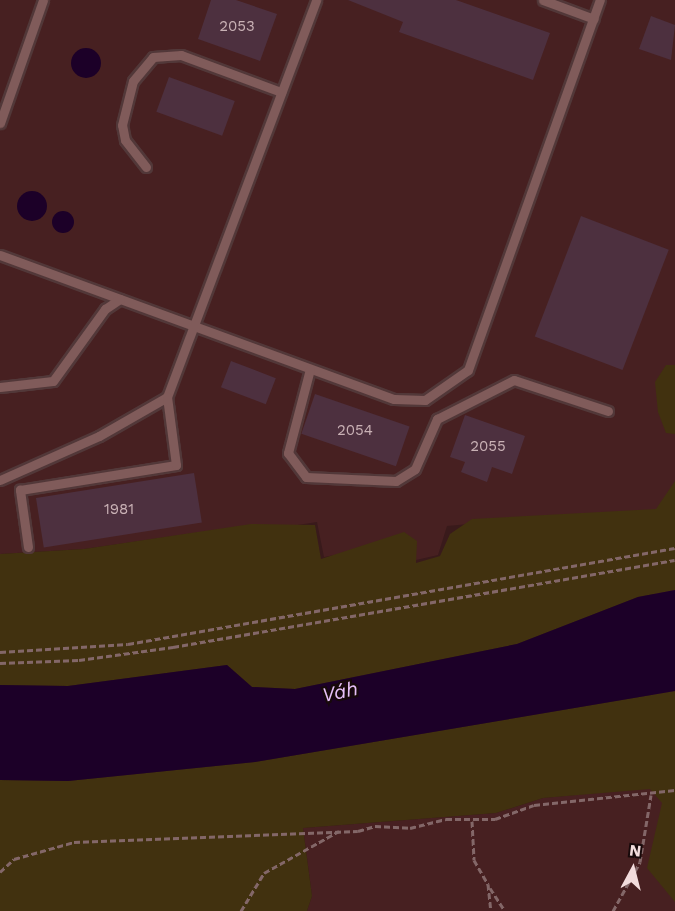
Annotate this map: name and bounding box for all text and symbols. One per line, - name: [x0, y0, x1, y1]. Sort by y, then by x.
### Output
- house number: 2053: [219, 18, 255, 36]
- house number: 2054: [337, 422, 373, 440]
- house number: 2055: [470, 438, 506, 456]
- house number: 1981: [104, 501, 134, 519]
- water label: Váh: [320, 677, 360, 707]
- north arrow: [603, 839, 663, 899]
- text: N: [628, 840, 642, 861]

